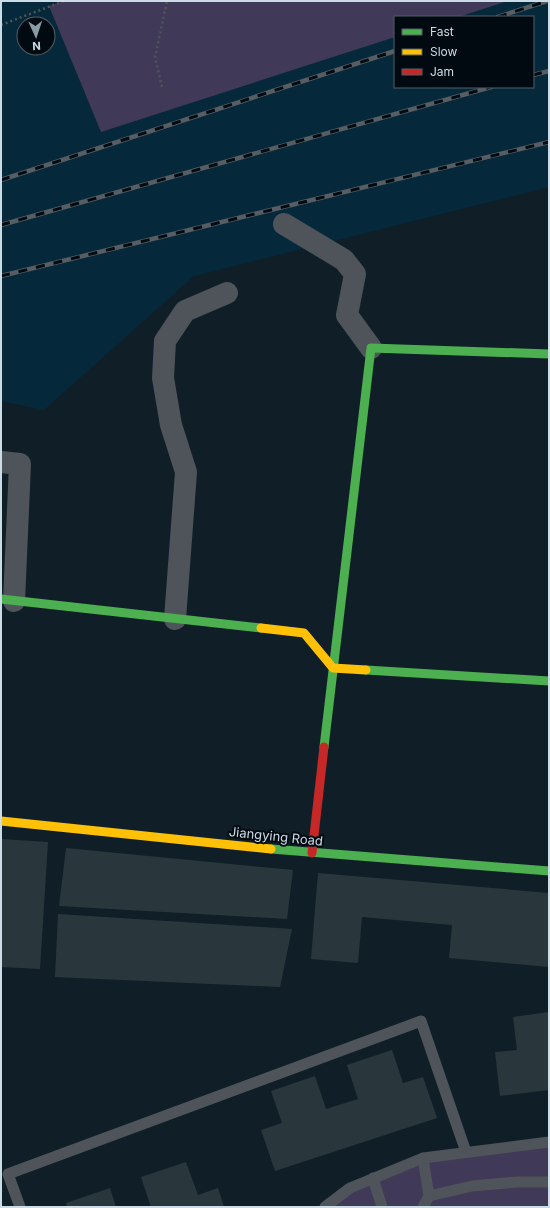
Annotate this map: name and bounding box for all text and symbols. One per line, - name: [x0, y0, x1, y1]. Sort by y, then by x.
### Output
- north arrow: [16, 16, 56, 56]
- legend: [394, 16, 534, 88]
- text: Fast: [430, 24, 454, 39]
- text: N: [32, 39, 41, 53]
- text: Slow: [430, 44, 458, 59]
- text: Jam: [430, 64, 454, 79]
- street label: Jiangying Road: [228, 823, 324, 849]

